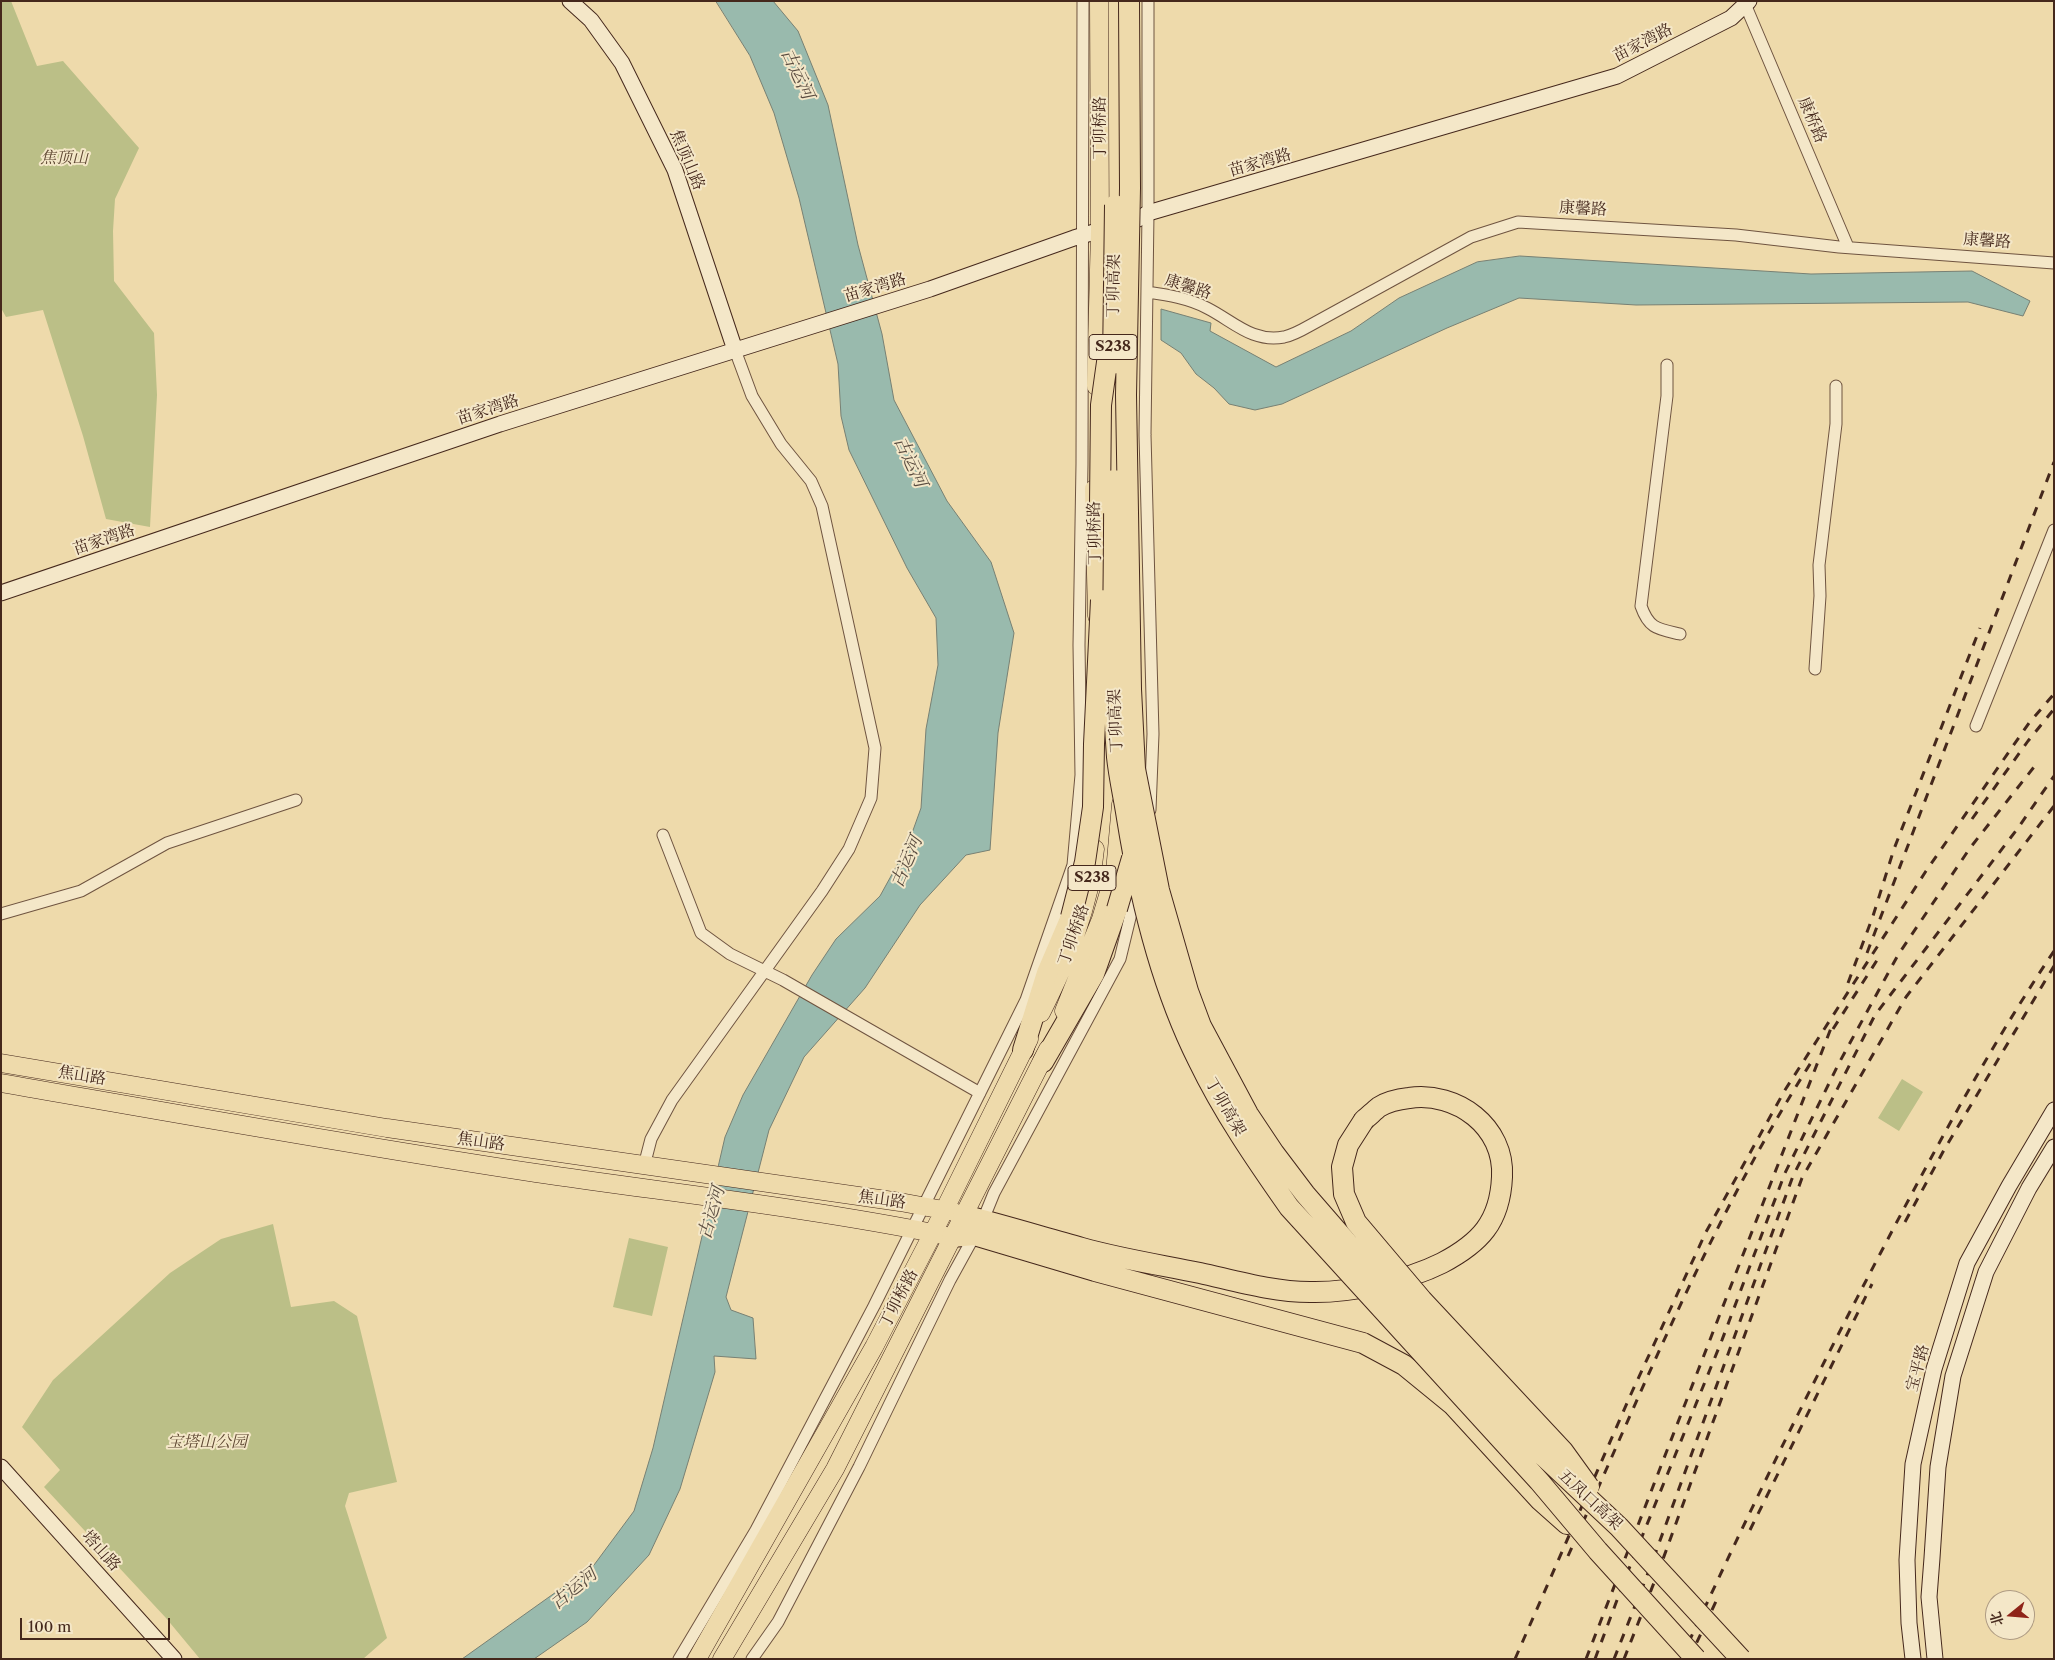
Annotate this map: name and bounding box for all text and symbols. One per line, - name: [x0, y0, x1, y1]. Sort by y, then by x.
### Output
- street label: 苗家湾路: [1610, 20, 1676, 66]
- water label: 古运河: [776, 45, 818, 103]
- street label: 康桥路: [1794, 94, 1830, 146]
- street label: 丁卯桥路: [1090, 96, 1110, 160]
- street label: 焦顶山路: [666, 127, 708, 193]
- street label: 苗家湾路: [1227, 145, 1293, 181]
- park label: 焦顶山: [40, 148, 88, 168]
- street label: 康馨路: [1559, 198, 1607, 220]
- street label: 康馨路: [1962, 230, 2012, 252]
- street label: 丁卯高架: [1104, 254, 1124, 318]
- street label: 苗家湾路: [842, 269, 908, 307]
- street label: 康馨路: [1162, 270, 1214, 304]
- road number: S238: [1089, 334, 1137, 360]
- street label: 苗家湾路: [455, 391, 521, 429]
- water label: 古运河: [889, 433, 931, 491]
- street label: 丁卯桥路: [1085, 501, 1105, 565]
- street label: 苗家湾路: [71, 521, 137, 559]
- street label: 丁卯高架: [1105, 689, 1127, 753]
- water label: 古运河: [887, 833, 927, 891]
- road number: S238: [1068, 866, 1116, 890]
- street label: 丁卯桥路: [1055, 902, 1093, 968]
- street label: 焦山路: [57, 1063, 107, 1089]
- street label: 丁卯高架: [1201, 1074, 1249, 1140]
- street label: 焦山路: [456, 1129, 506, 1155]
- water label: 古运河: [694, 1184, 730, 1242]
- street label: 焦山路: [857, 1187, 907, 1213]
- street label: 丁卯桥路: [876, 1266, 922, 1332]
- street label: 宝平路: [1903, 1342, 1933, 1394]
- park label: 宝塔山公园: [167, 1432, 247, 1452]
- street label: 五凤口高架: [1554, 1466, 1626, 1534]
- street label: 塔山路: [78, 1527, 124, 1575]
- water label: 古运河: [546, 1564, 602, 1614]
- north arrow: [1985, 1590, 2035, 1640]
- scale bar: [22, 1608, 172, 1640]
- text: 北: [1986, 1610, 2007, 1628]
- text: 100 m: [28, 1617, 71, 1636]

